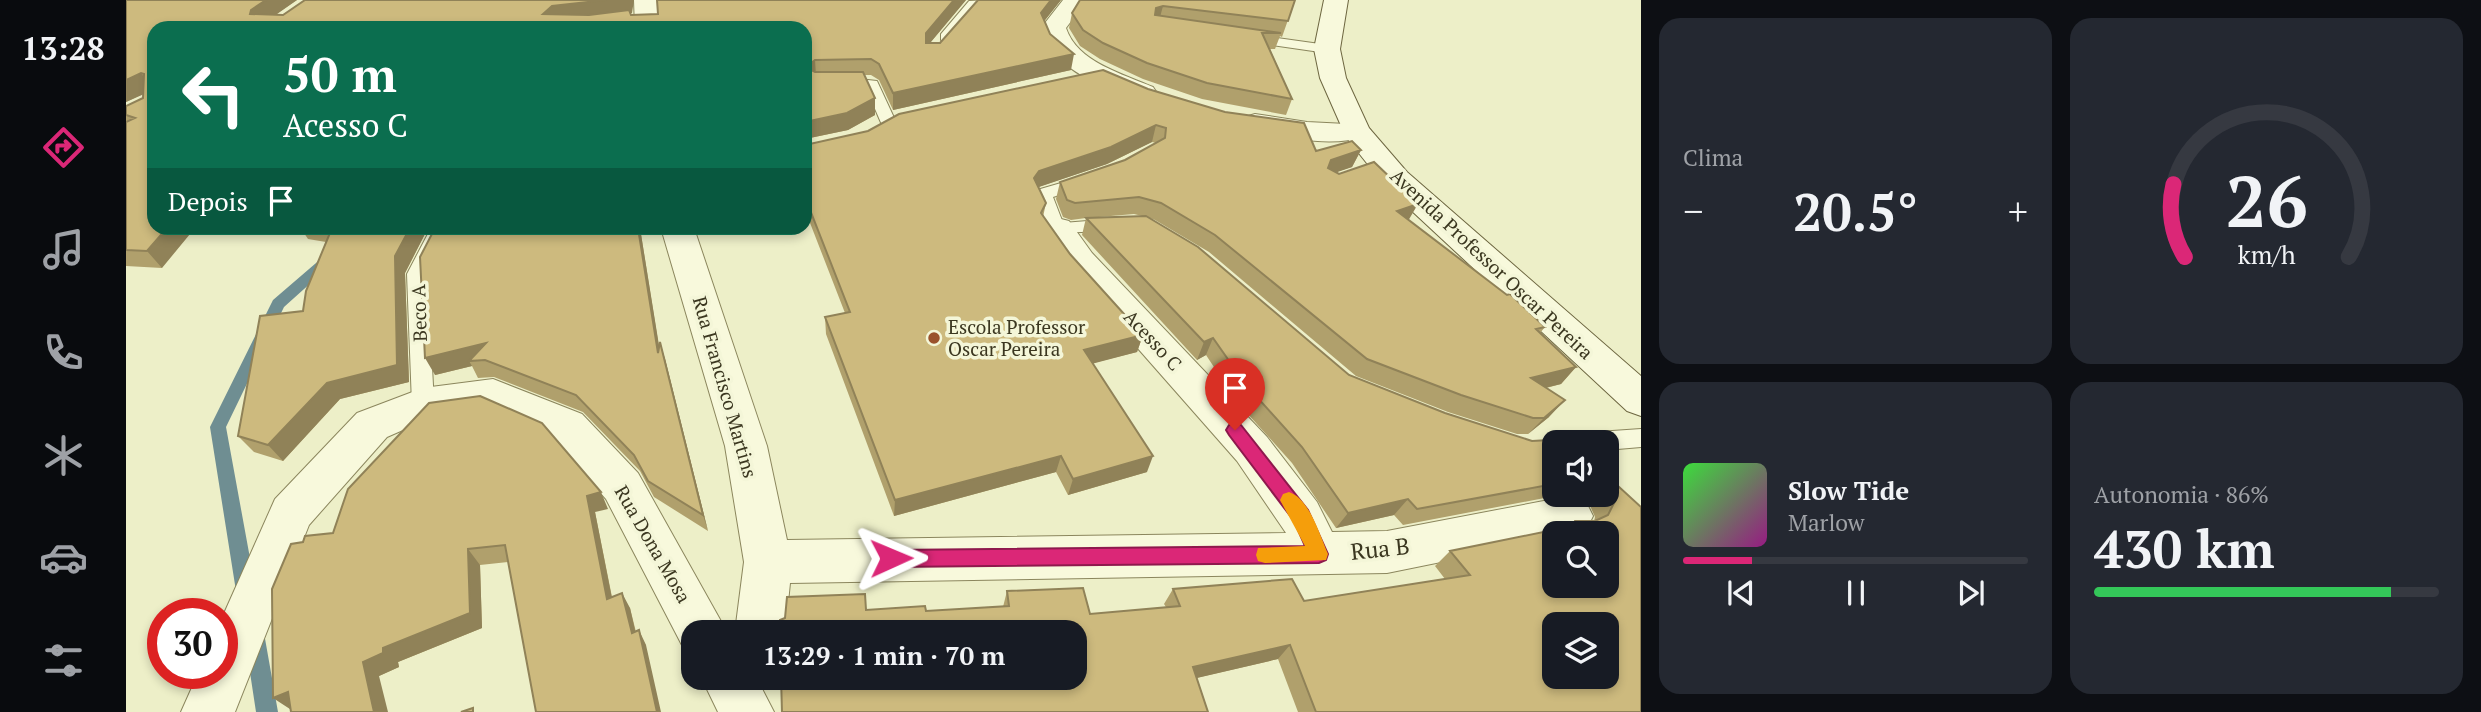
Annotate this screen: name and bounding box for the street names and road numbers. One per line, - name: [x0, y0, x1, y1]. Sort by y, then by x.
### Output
- street label: Avenida Professor Oscar Pereira: [1386, 163, 1599, 365]
- street label: Beco A: [405, 284, 432, 342]
- street label: Rua Francisco Martins: [688, 293, 763, 481]
- street label: Acesso C: [1119, 304, 1188, 375]
- street label: Rua Dona Mosa: [610, 481, 697, 607]
- street label: Rua B: [1349, 530, 1411, 567]

